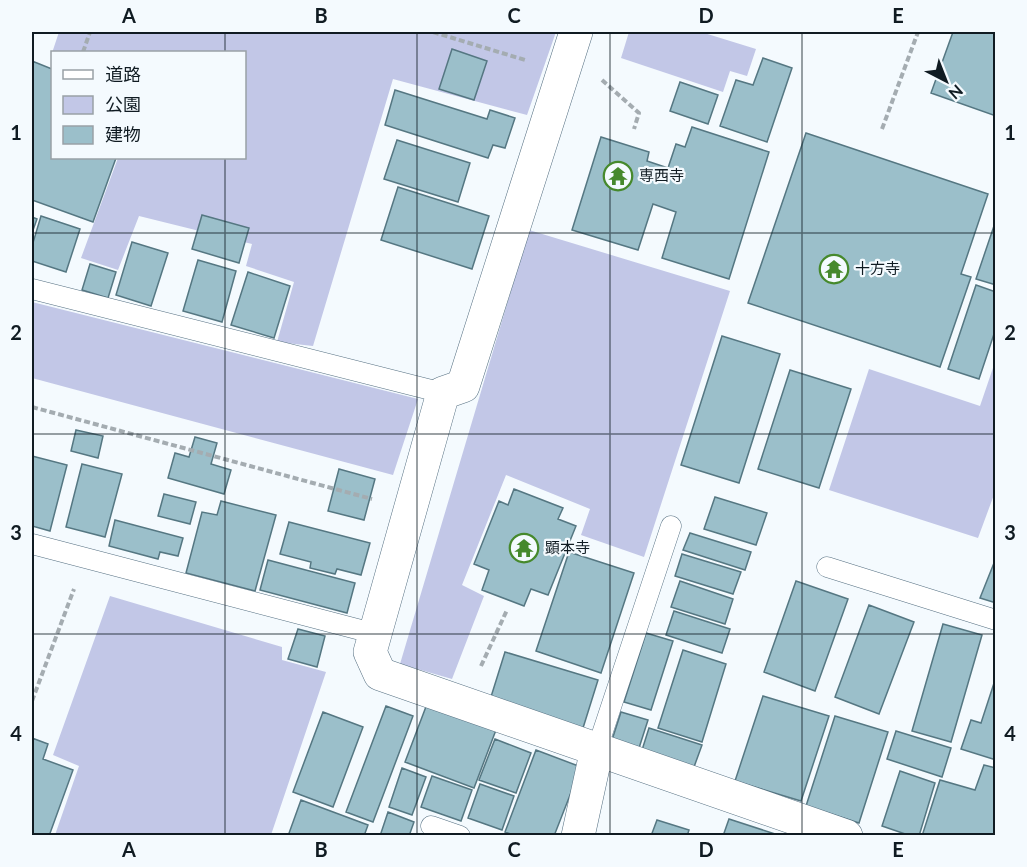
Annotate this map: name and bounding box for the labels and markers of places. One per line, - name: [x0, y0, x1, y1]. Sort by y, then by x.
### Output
- temple icon: 専西寺: [602, 160, 634, 192]
- place label: 専西寺: [639, 166, 684, 184]
- temple icon: 十方寺: [818, 253, 850, 285]
- place label: 十方寺: [855, 259, 900, 277]
- temple icon: 顕本寺: [508, 532, 540, 564]
- place label: 顕本寺: [545, 538, 590, 556]

